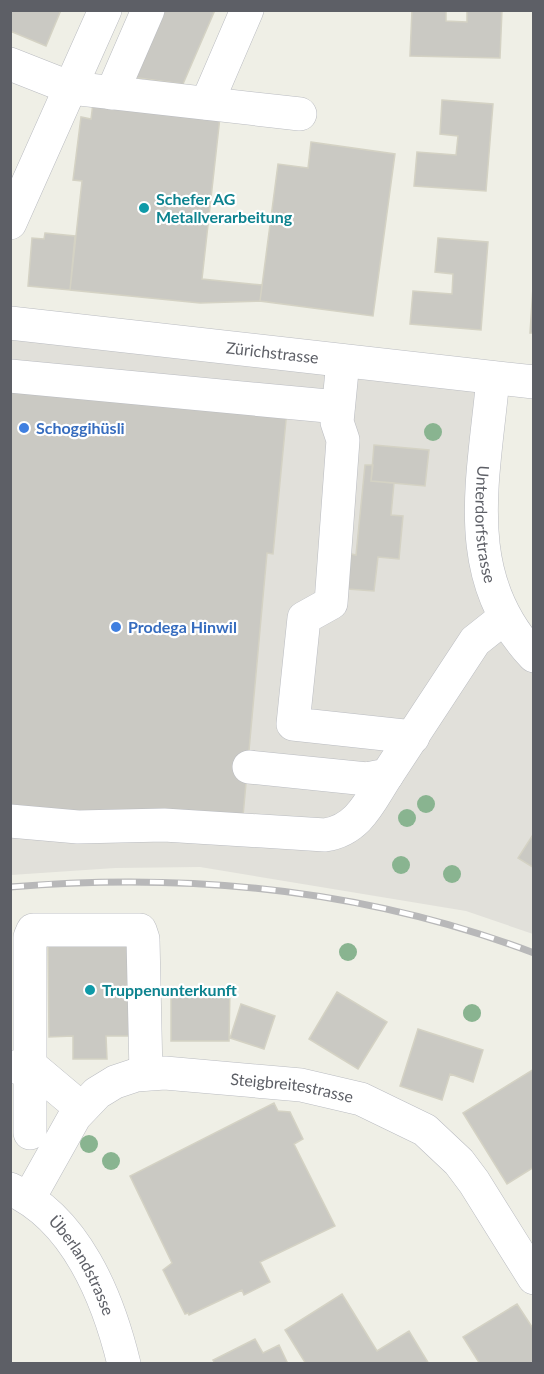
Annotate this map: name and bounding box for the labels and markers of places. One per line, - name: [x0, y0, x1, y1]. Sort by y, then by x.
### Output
- place label: Schefer AG Metallverarbeitung: [156, 189, 293, 226]
- marker: Schefer AG Metallverarbeitung: [137, 201, 151, 215]
- place label: Schoggihüsli: [36, 418, 125, 437]
- marker: Schoggihüsli: [17, 421, 31, 435]
- place label: Prodega Hinwil: [128, 617, 237, 636]
- marker: Prodega Hinwil: [109, 620, 123, 634]
- place label: Truppenunterkunft: [102, 980, 238, 999]
- marker: Truppenunterkunft: [83, 983, 97, 997]

